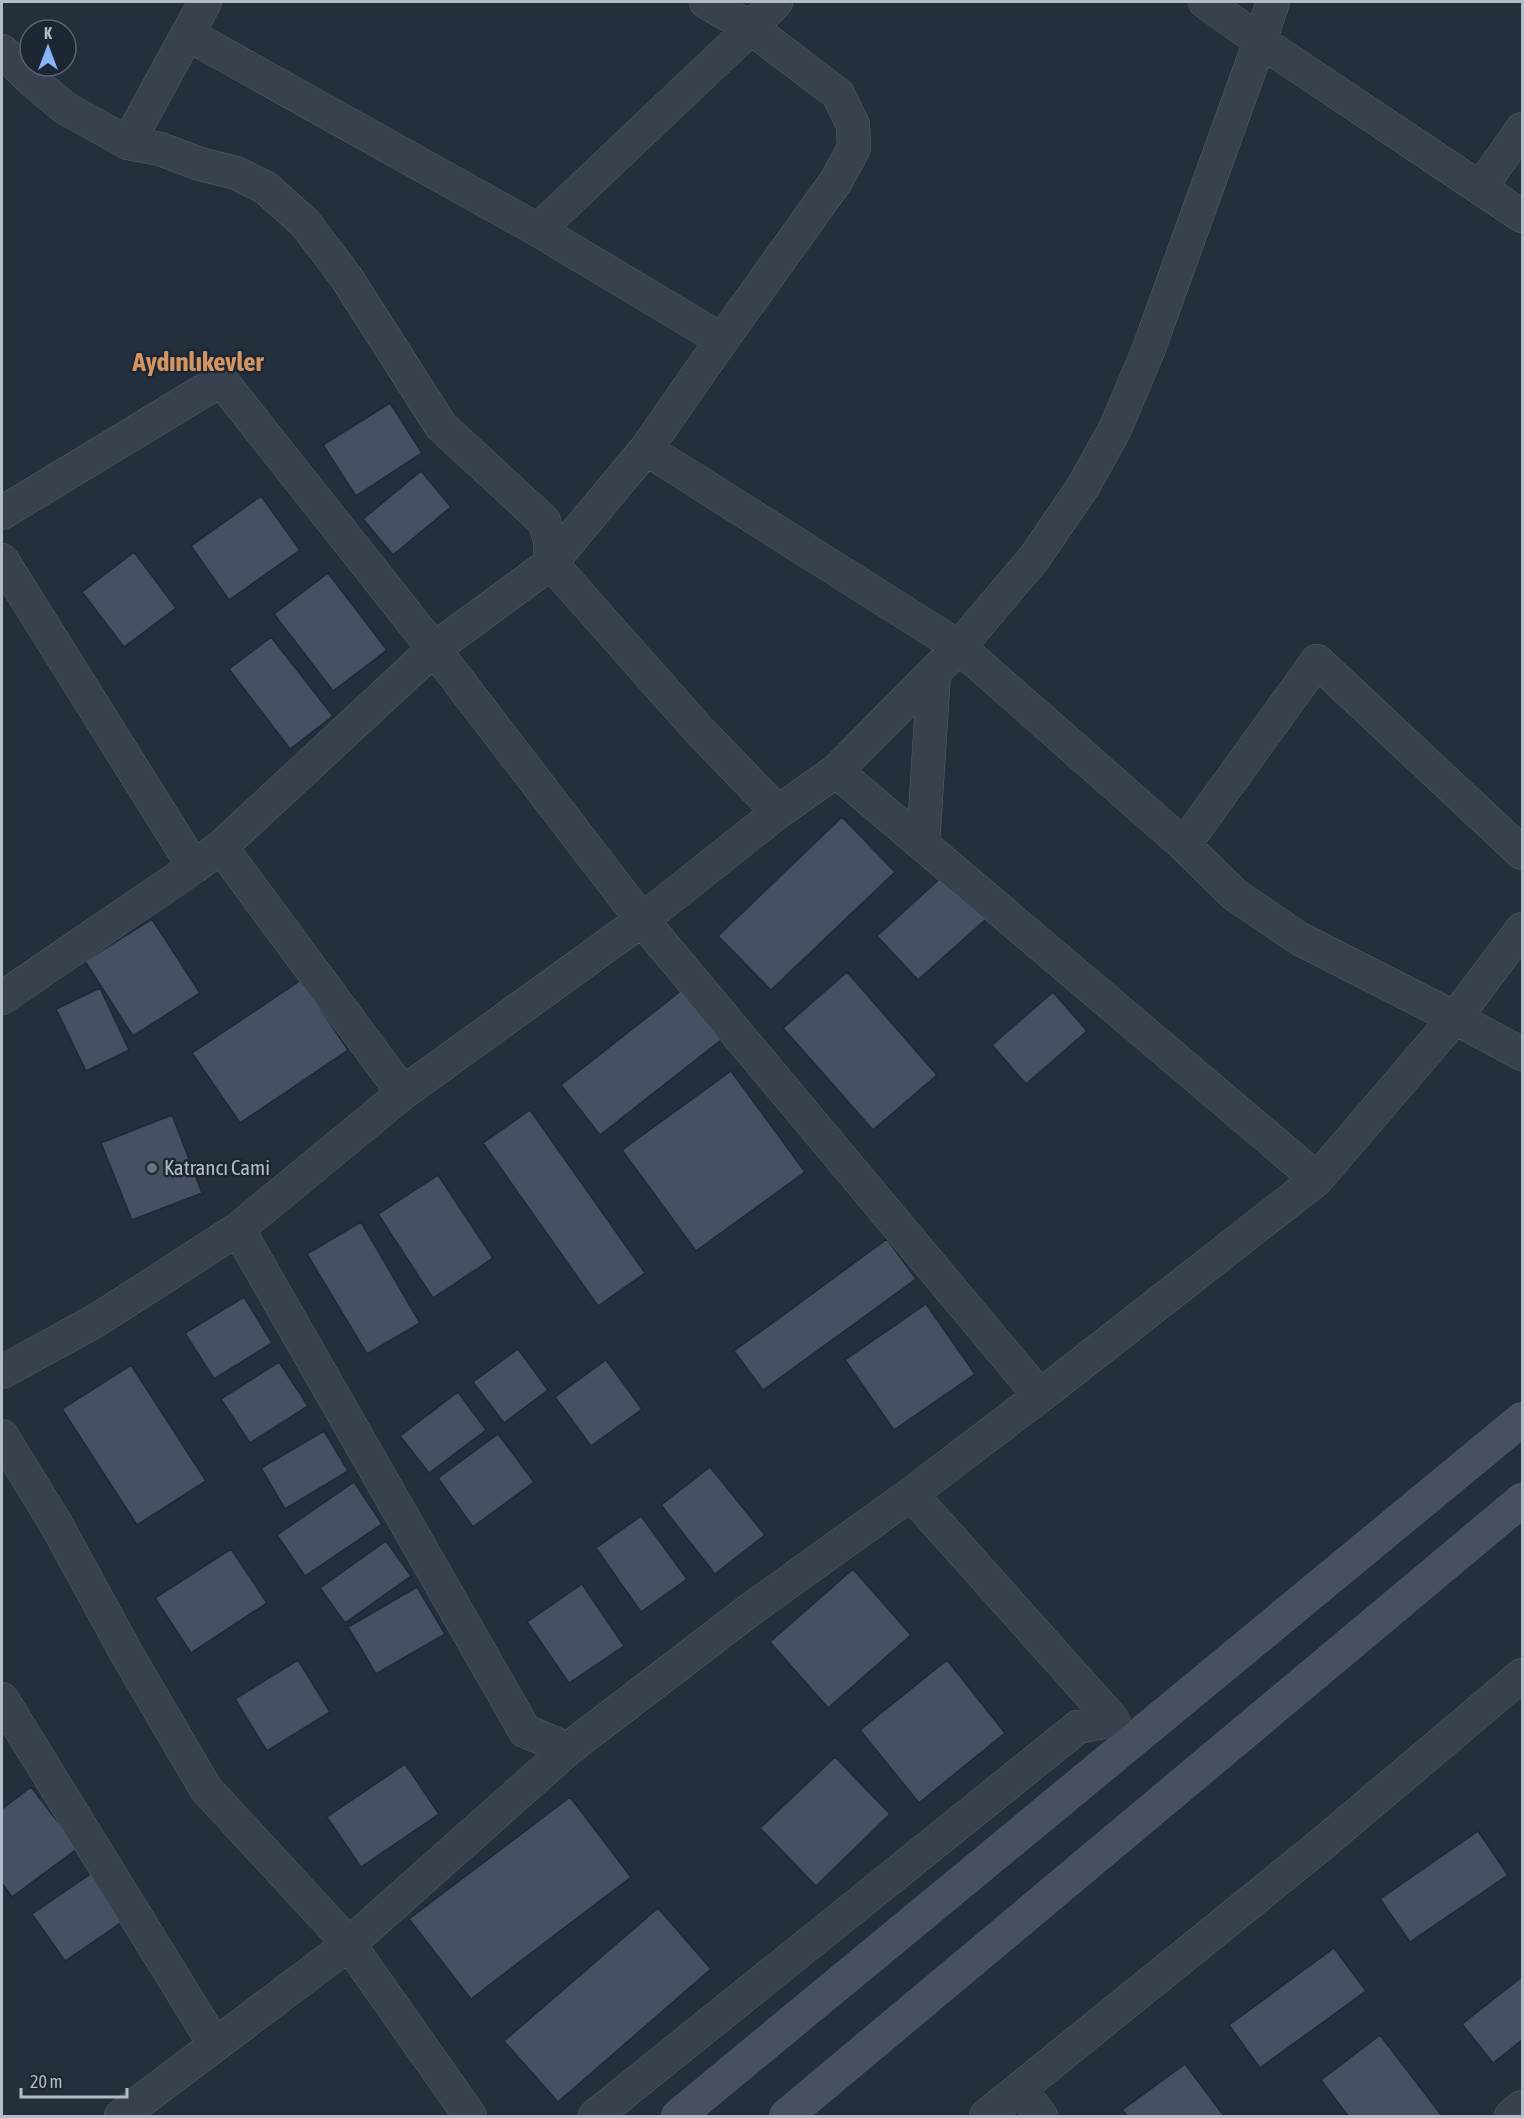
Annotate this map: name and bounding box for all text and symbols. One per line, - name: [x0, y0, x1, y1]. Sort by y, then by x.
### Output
- north arrow: [18, 18, 78, 78]
- text: K: [44, 24, 52, 42]
- district label: Aydınlıkevler: [131, 346, 265, 377]
- place label: Katrancı Cami: [164, 1155, 270, 1179]
- marker: Katrancı Cami: [145, 1161, 159, 1175]
- scale bar: [21, 2061, 128, 2099]
- text: 20 m: [30, 2071, 62, 2092]

